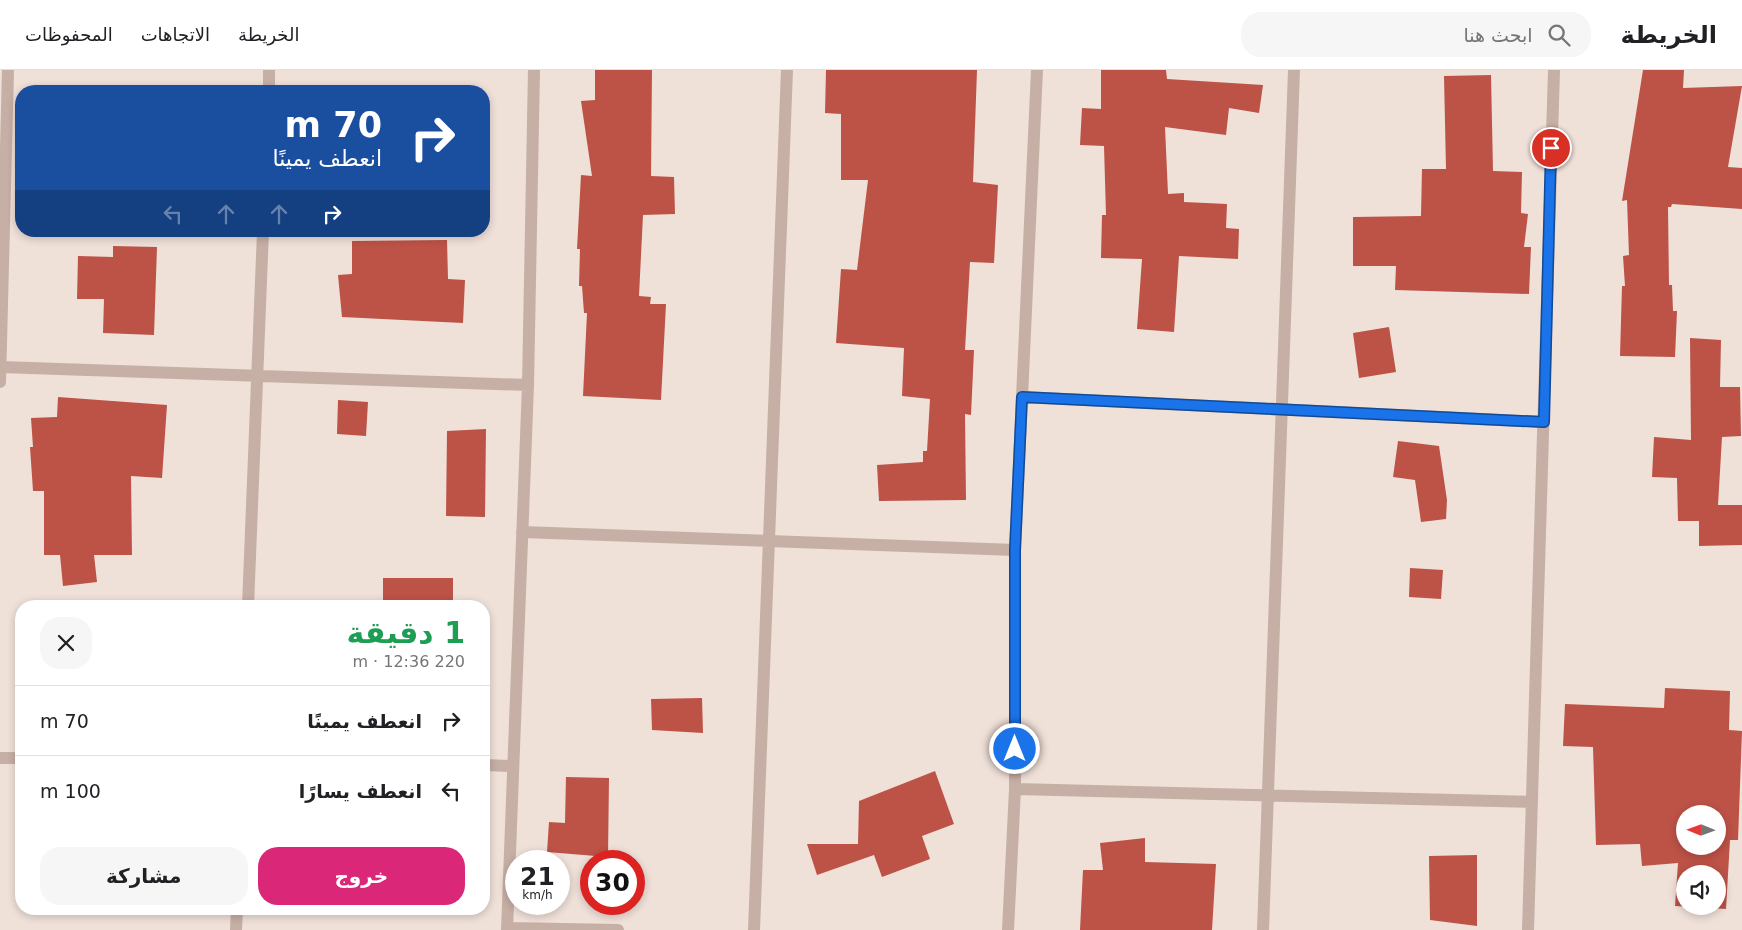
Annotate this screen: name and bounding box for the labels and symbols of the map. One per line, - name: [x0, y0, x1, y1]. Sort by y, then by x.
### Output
- pin: [1530, 127, 1572, 169]
- position arrow: [988, 722, 1040, 774]
- north arrow: [1676, 805, 1726, 855]
- speed limit sign: 30: [580, 850, 645, 915]

